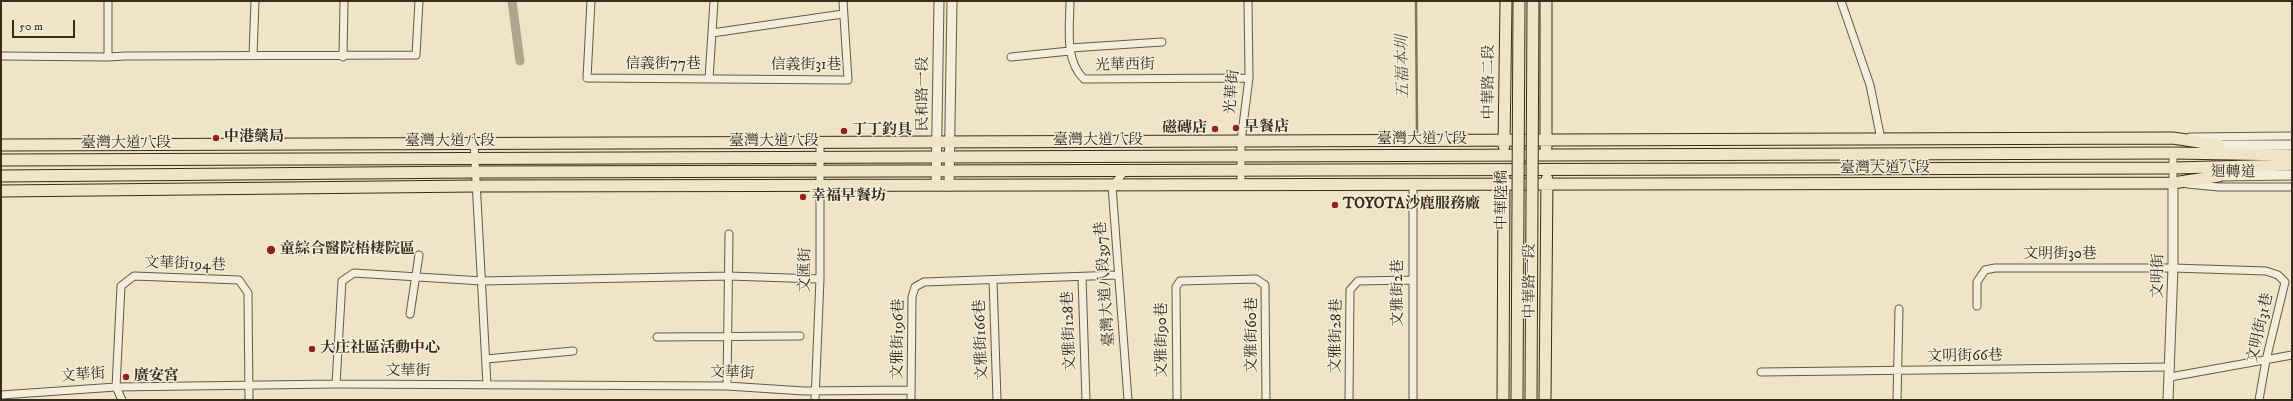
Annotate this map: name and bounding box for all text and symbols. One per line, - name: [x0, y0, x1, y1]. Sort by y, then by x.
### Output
- scale bar: [14, 12, 77, 38]
- text: 50 m: [19, 19, 43, 34]
- water label: 五福本圳: [1394, 35, 1414, 99]
- street label: 中華路二段: [1481, 45, 1499, 119]
- street label: 信義街77巷: [625, 56, 701, 74]
- street label: 光華西街: [1095, 56, 1155, 76]
- street label: 信義街31巷: [770, 57, 842, 75]
- street label: 民和路一段: [915, 57, 933, 131]
- street label: 光華街: [1222, 69, 1244, 115]
- place label: 早餐店: [1244, 119, 1289, 137]
- place label: 磁磚店: [1162, 120, 1207, 138]
- place label: 丁丁釣具: [852, 122, 912, 140]
- marker: 早餐店: [1231, 123, 1241, 133]
- marker: 磁磚店: [1210, 124, 1220, 134]
- marker: 丁丁釣具: [839, 126, 849, 136]
- place label: 中港藥局: [224, 129, 284, 147]
- street label: 臺灣大道八段: [1377, 131, 1467, 149]
- street label: 臺灣大道八段: [1053, 132, 1143, 150]
- marker: 中港藥局: [211, 133, 221, 143]
- street label: 臺灣大道八段: [405, 133, 495, 151]
- street label: 臺灣大道八段: [729, 133, 819, 151]
- street label: 臺灣大道八段: [81, 135, 171, 153]
- street label: 臺灣大道八段: [1840, 160, 1930, 178]
- street label: 迴轉道: [2210, 164, 2256, 182]
- street label: 中華陸橋: [1494, 170, 1512, 230]
- place label: 幸福早餐坊: [811, 188, 886, 206]
- marker: 幸福早餐坊: [798, 192, 808, 202]
- place label: TOYOTA沙鹿服務廠: [1343, 196, 1480, 214]
- marker: TOYOTA沙鹿服務廠: [1330, 200, 1340, 210]
- street label: 臺灣大道八段397巷: [1093, 221, 1119, 347]
- place label: 童綜合醫院梧棲院區: [280, 241, 415, 259]
- marker: 童綜合醫院梧棲院區: [265, 244, 277, 256]
- street label: 中華路一段: [1522, 244, 1540, 318]
- street label: 文明街30巷: [2023, 246, 2097, 264]
- street label: 文匯街: [797, 247, 815, 293]
- street label: 文明街: [2150, 253, 2168, 299]
- street label: 文華街194巷: [144, 255, 226, 275]
- street label: 文雅街2巷: [1390, 259, 1408, 327]
- street label: 文雅街128巷: [1060, 291, 1080, 371]
- street label: 文明街31巷: [2244, 291, 2278, 365]
- street label: 文雅街60巷: [1244, 297, 1262, 373]
- street label: 文雅街196巷: [889, 298, 909, 380]
- street label: 文雅街28巷: [1327, 298, 1347, 374]
- street label: 文雅街166巷: [972, 299, 992, 381]
- street label: 文雅街90巷: [1154, 302, 1172, 378]
- place label: 大庄社區活動中心: [320, 340, 440, 358]
- marker: 大庄社區活動中心: [307, 344, 317, 354]
- street label: 文明街66巷: [1927, 347, 2003, 367]
- street label: 文華街: [386, 363, 430, 381]
- street label: 文華街: [709, 364, 755, 384]
- street label: 文華街: [60, 365, 106, 387]
- place label: 廣安宮: [134, 368, 179, 386]
- marker: 廣安宮: [121, 372, 131, 382]

